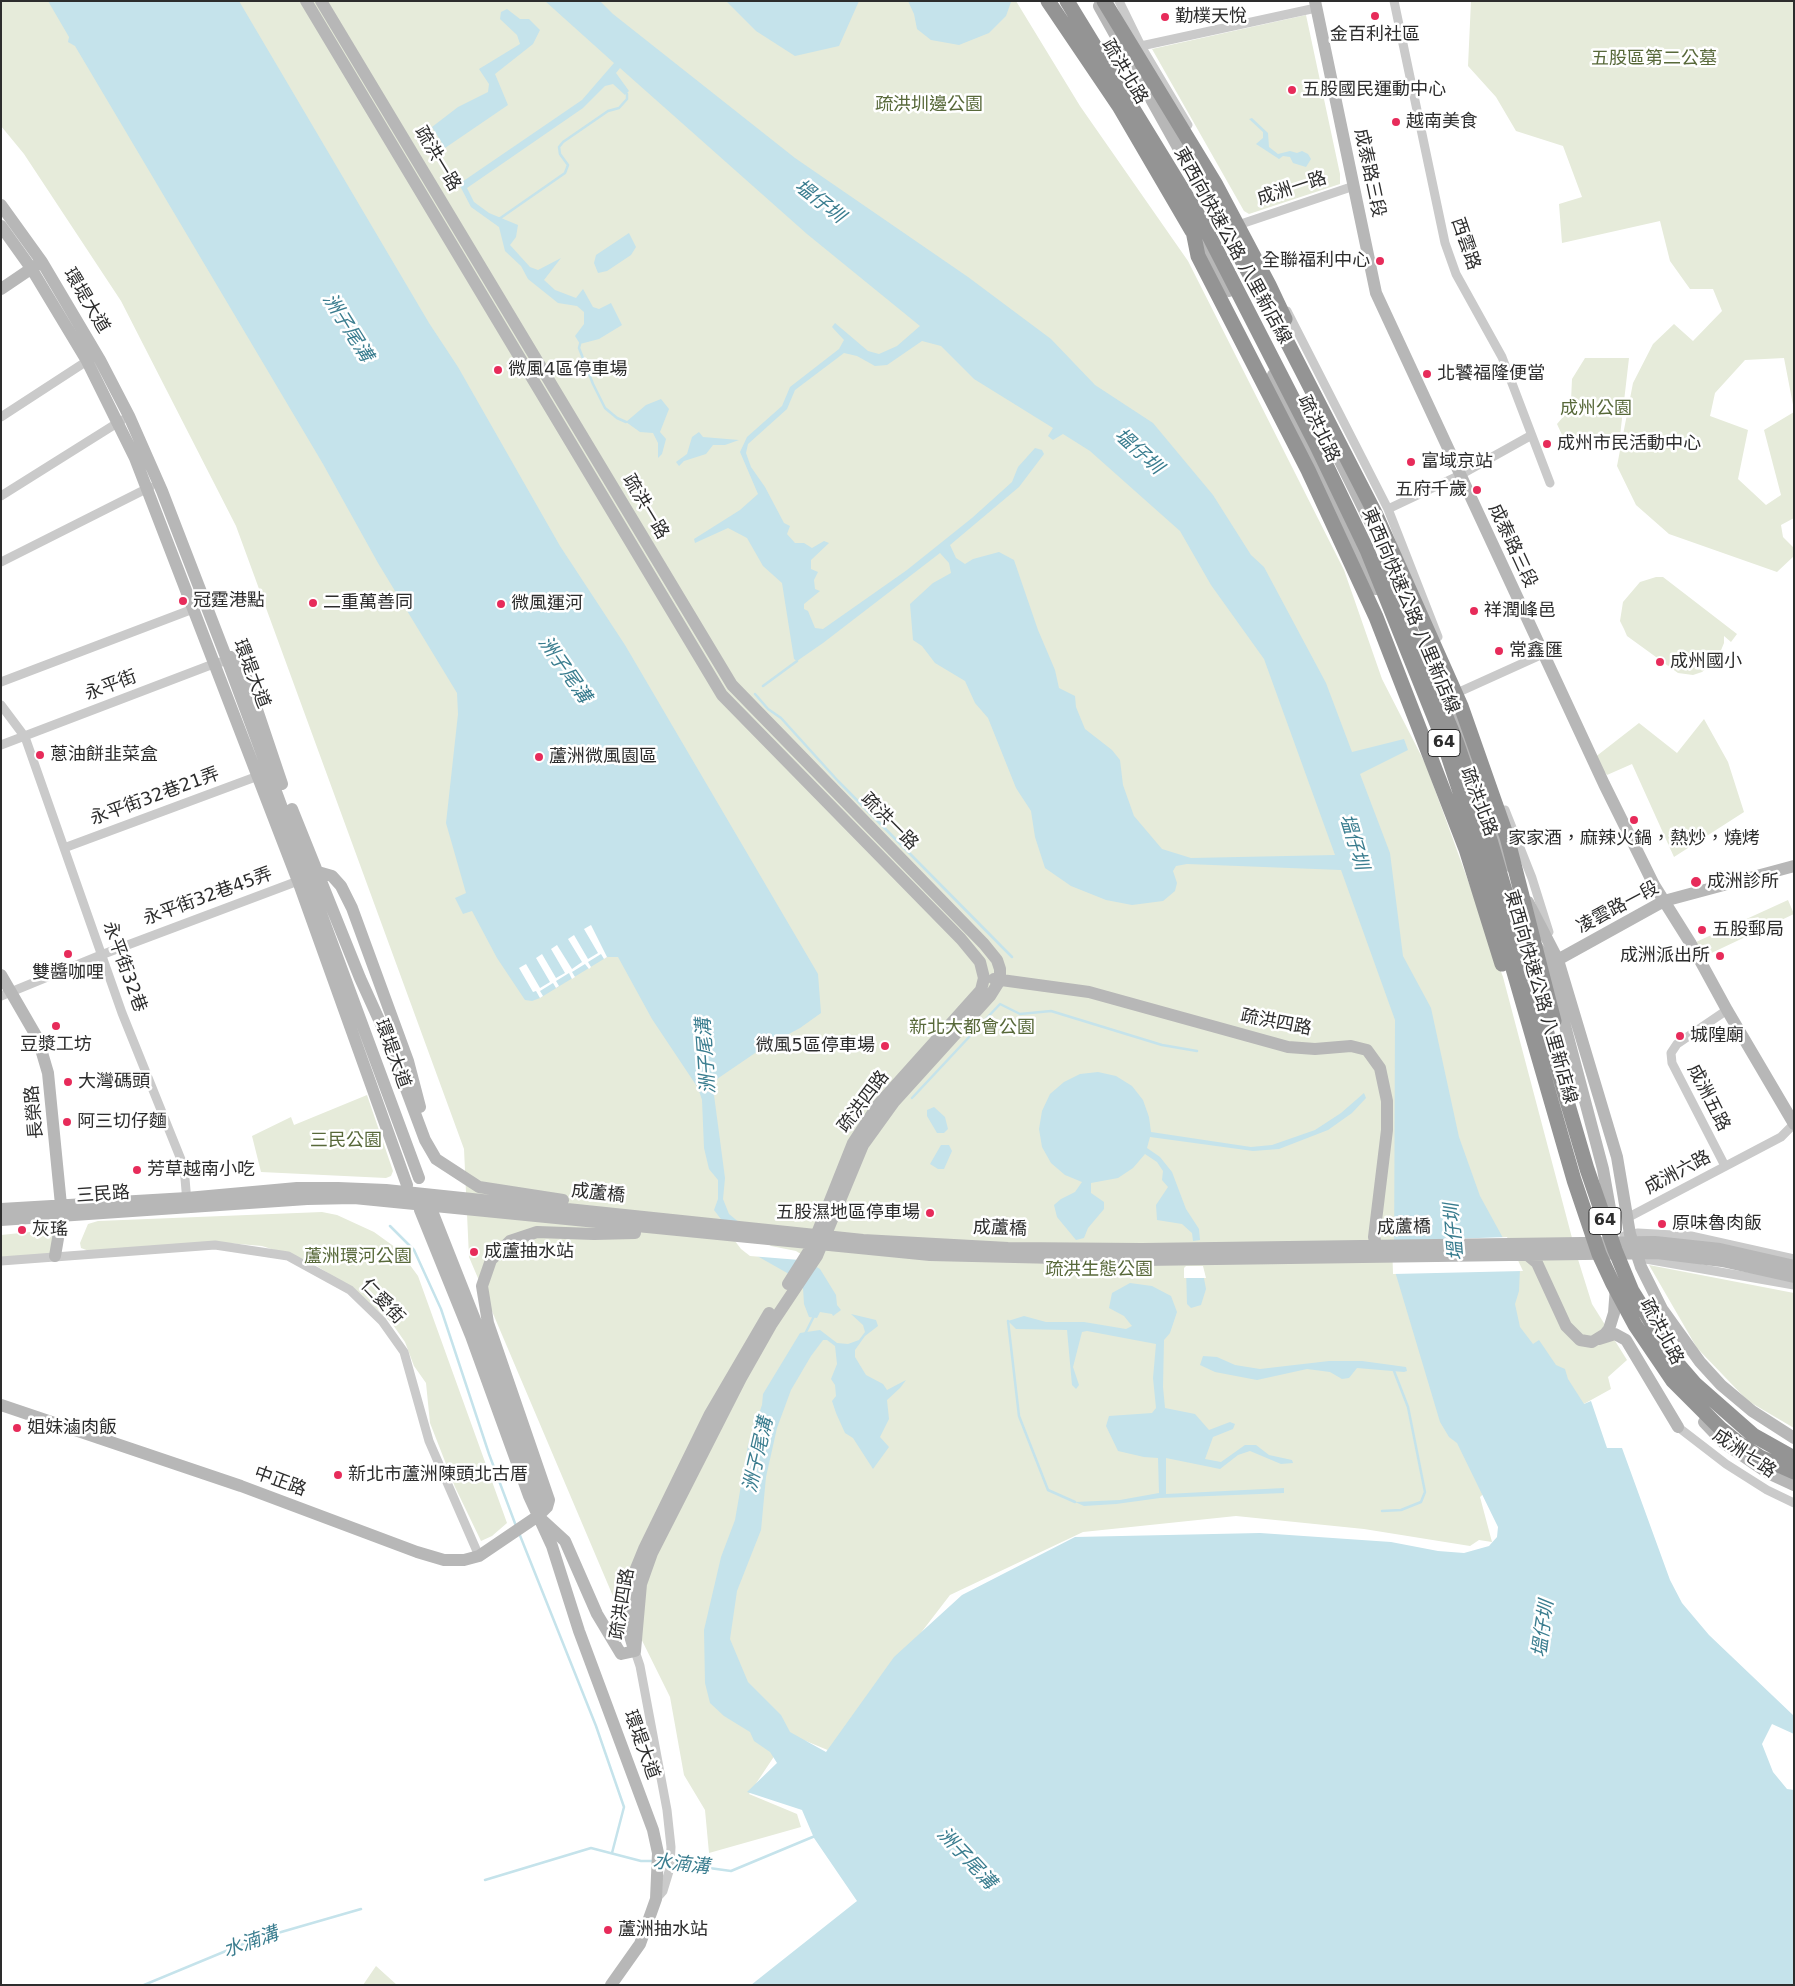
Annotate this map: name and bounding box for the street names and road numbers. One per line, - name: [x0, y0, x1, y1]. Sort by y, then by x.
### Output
- street label: 疏洪北路: [1096, 36, 1152, 108]
- street label: 疏洪一路: [409, 123, 465, 195]
- street label: 成泰路三段: [1349, 127, 1389, 219]
- street label: 東西向快速公路 八里新店線: [1169, 144, 1295, 348]
- street label: 成洲一路: [1254, 168, 1330, 210]
- street label: 西雲路: [1446, 215, 1484, 273]
- street label: 環堤大道: [58, 265, 114, 337]
- street label: 疏洪北路: [1293, 392, 1343, 466]
- street label: 疏洪一路: [617, 471, 673, 543]
- street label: 成泰路三段: [1483, 501, 1541, 591]
- street label: 東西向快速公路 八里新店線: [1357, 505, 1463, 717]
- street label: 環堤大道: [228, 637, 274, 711]
- street label: 永平街: [82, 666, 140, 706]
- road number: 64: [1428, 730, 1460, 756]
- street label: 永平街32巷21弄: [87, 764, 223, 830]
- street label: 疏洪北路: [1455, 765, 1501, 839]
- street label: 疏洪一路: [856, 789, 922, 855]
- street label: 永平街32巷45弄: [140, 864, 276, 930]
- street label: 凌雲路一段: [1573, 877, 1663, 939]
- street label: 東西向快速公路 八里新店線: [1499, 887, 1581, 1107]
- street label: 永平街32巷: [98, 919, 150, 1015]
- street label: 疏洪四路: [1239, 1006, 1313, 1040]
- street label: 環堤大道: [370, 1016, 414, 1092]
- street label: 成洲五路: [1682, 1061, 1734, 1135]
- street label: 疏洪四路: [834, 1067, 894, 1137]
- street label: 長榮路: [22, 1084, 48, 1140]
- street label: 成洲六路: [1641, 1147, 1715, 1199]
- street label: 成蘆橋: [570, 1180, 626, 1208]
- street label: 三民路: [75, 1182, 131, 1208]
- road number: 64: [1589, 1208, 1621, 1234]
- street label: 成蘆橋: [973, 1217, 1027, 1241]
- street label: 成蘆橋: [1377, 1217, 1431, 1239]
- street label: 仁愛街: [355, 1275, 409, 1329]
- street label: 疏洪北路: [1635, 1295, 1687, 1369]
- street label: 成洲七路: [1708, 1425, 1780, 1483]
- street label: 中正路: [251, 1463, 309, 1501]
- street label: 疏洪四路: [607, 1567, 639, 1641]
- street label: 環堤大道: [619, 1707, 663, 1783]

